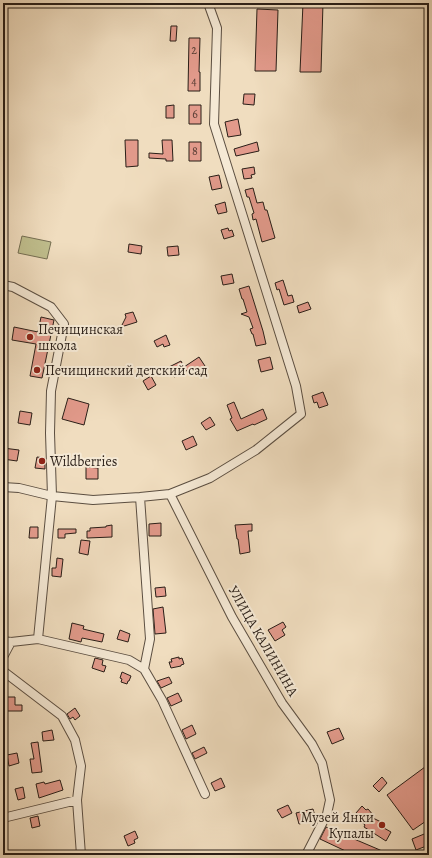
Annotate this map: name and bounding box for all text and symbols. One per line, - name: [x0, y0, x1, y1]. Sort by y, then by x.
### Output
- house number: 2: [191, 42, 197, 58]
- house number: 4: [191, 73, 197, 89]
- house number: 6: [192, 106, 198, 122]
- house number: 8: [192, 143, 198, 159]
- place label: Печищинская школа: [38, 320, 123, 355]
- marker: Печищинская школа: [25, 332, 35, 342]
- place label: Печищинский детский сад: [45, 361, 208, 380]
- marker: Печищинский детский сад: [32, 365, 42, 375]
- place label: Wildberries: [49, 452, 117, 471]
- marker: Wildberries: [37, 456, 47, 466]
- street label: УЛИЦА КАЛИНИНА: [224, 582, 303, 700]
- place label: Музей Янки Купалы: [301, 808, 374, 843]
- marker: Музей Янки Купалы: [377, 820, 387, 830]

